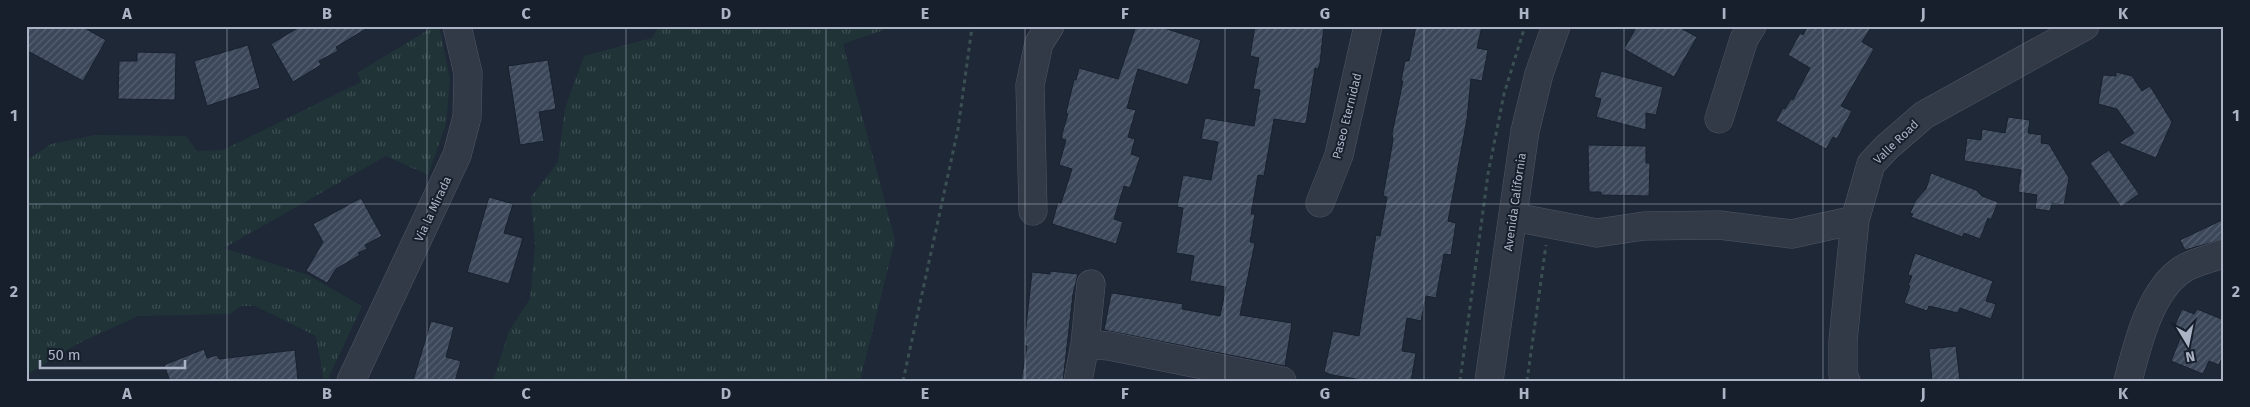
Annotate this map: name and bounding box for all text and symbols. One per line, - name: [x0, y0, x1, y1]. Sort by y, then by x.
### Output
- text: A: [121, 4, 132, 23]
- text: B: [322, 4, 332, 23]
- text: C: [521, 4, 531, 23]
- text: D: [721, 4, 731, 23]
- text: E: [921, 4, 929, 23]
- text: F: [1121, 4, 1129, 23]
- text: G: [1320, 4, 1330, 23]
- text: H: [1519, 4, 1529, 23]
- text: I: [1722, 4, 1726, 23]
- text: J: [1919, 4, 1926, 23]
- text: K: [2118, 4, 2129, 23]
- street label: Paseo Eternidad: [1330, 72, 1364, 160]
- text: 1: [10, 106, 18, 125]
- text: 1: [2232, 106, 2240, 125]
- street label: Valle Road: [1871, 117, 1921, 167]
- street label: Avenida California: [1501, 152, 1529, 252]
- street label: Via la Mirada: [412, 174, 454, 244]
- text: 2: [10, 282, 18, 301]
- text: 2: [2232, 282, 2240, 301]
- north arrow: [2162, 320, 2212, 370]
- scale bar: [40, 337, 185, 369]
- text: 50 m: [48, 346, 81, 364]
- text: N: [2184, 347, 2196, 365]
- text: A: [121, 384, 132, 403]
- text: B: [322, 384, 332, 403]
- text: C: [521, 384, 531, 403]
- text: D: [721, 384, 731, 403]
- text: E: [921, 384, 929, 403]
- text: F: [1121, 384, 1129, 403]
- text: G: [1320, 384, 1330, 403]
- text: H: [1519, 384, 1529, 403]
- text: I: [1722, 384, 1726, 403]
- text: J: [1919, 384, 1926, 403]
- text: K: [2118, 384, 2129, 403]

